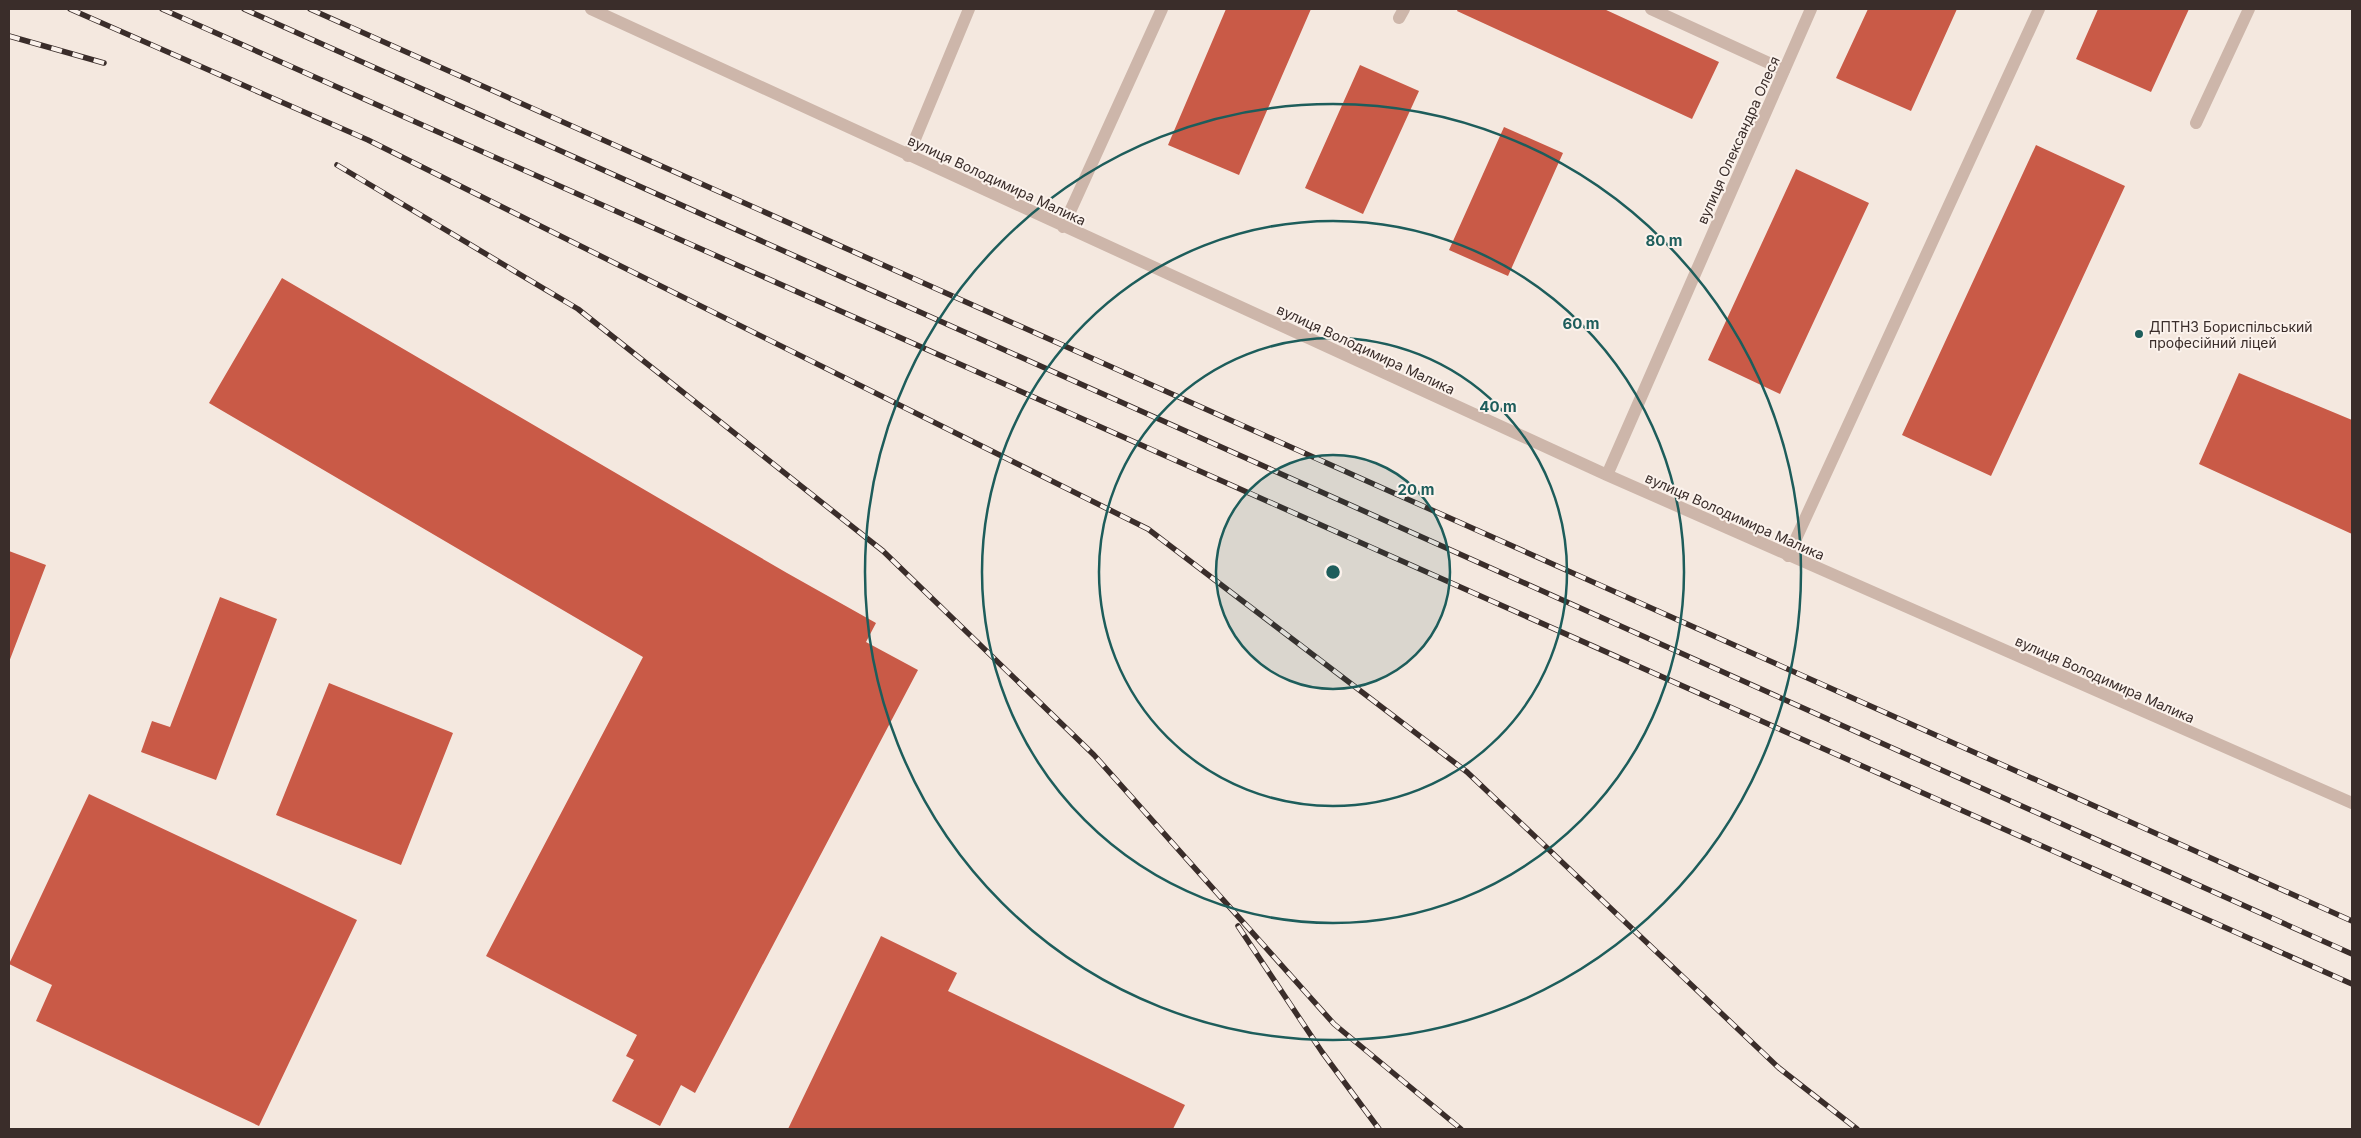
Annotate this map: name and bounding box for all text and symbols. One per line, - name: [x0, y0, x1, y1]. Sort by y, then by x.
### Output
- street label: вулиця Олександра Олеся: [1693, 53, 1783, 227]
- street label: вулиця Володимира Малика: [905, 131, 1089, 229]
- text: 80 m: [1645, 231, 1683, 250]
- street label: вулиця Володимира Малика: [1274, 300, 1458, 398]
- text: 60 m: [1562, 314, 1600, 333]
- place label: ДПТНЗ Бориспільський професійний ліцей: [2149, 318, 2313, 351]
- marker: ДПТНЗ Бориспільський професійний ліцей: [2133, 328, 2145, 340]
- text: 40 m: [1479, 397, 1517, 416]
- street label: вулиця Володимира Малика: [1643, 469, 1827, 563]
- text: 20 m: [1398, 480, 1434, 499]
- centre of rings: [1324, 563, 1342, 581]
- street label: вулиця Володимира Малика: [2013, 632, 2197, 726]

